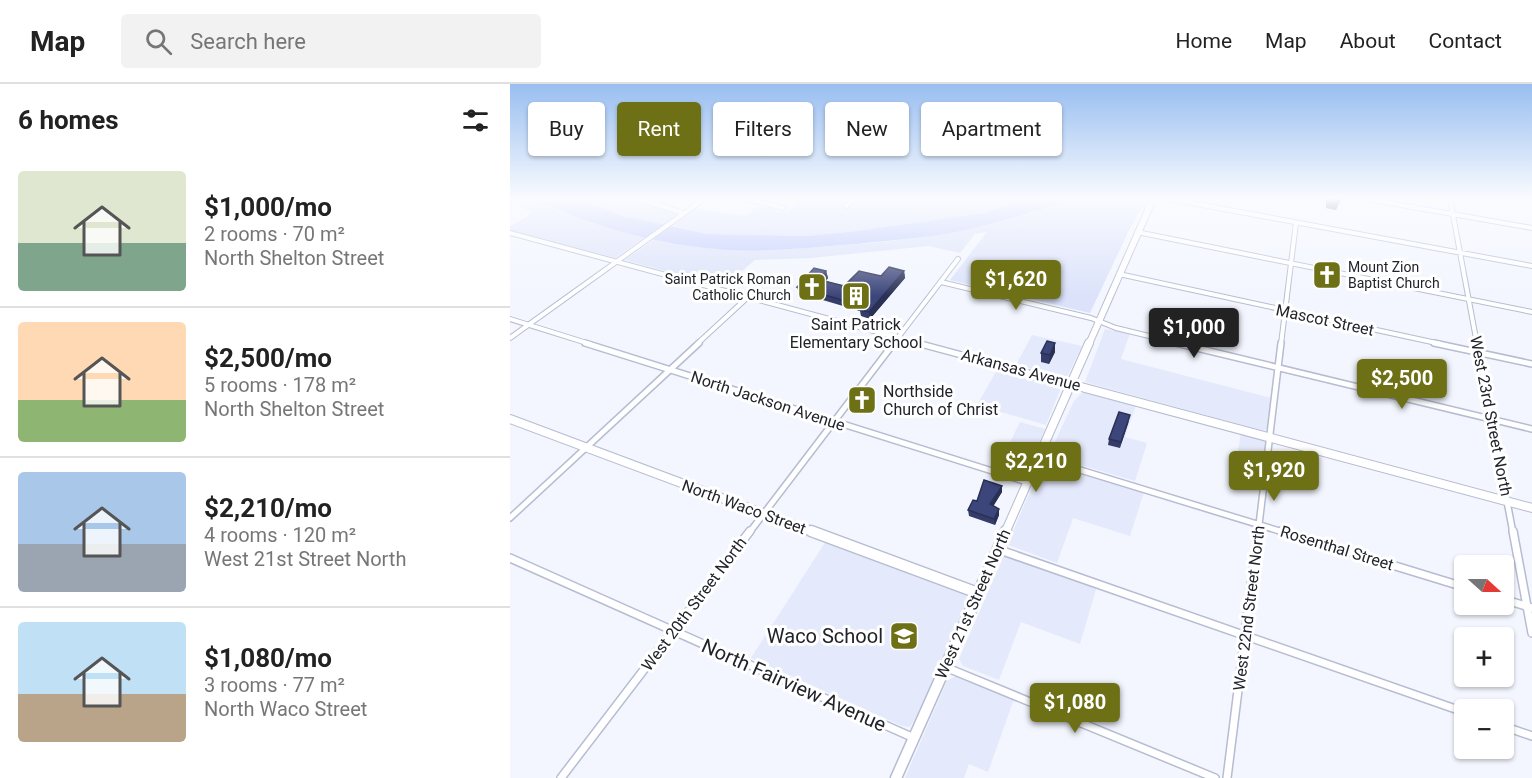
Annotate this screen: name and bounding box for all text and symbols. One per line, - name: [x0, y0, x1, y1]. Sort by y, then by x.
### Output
- search box: [121, 14, 541, 68]
- text: Map: [30, 25, 85, 58]
- icon: search: [142, 25, 175, 58]
- text: Search here: [190, 29, 306, 54]
- text: Home: [1176, 29, 1232, 53]
- text: Map: [1265, 29, 1307, 53]
- text: About: [1340, 29, 1396, 53]
- text: Contact: [1429, 29, 1502, 53]
- chip: Buy: [528, 102, 605, 156]
- chip: Rent: [617, 102, 701, 156]
- chip: Filters: [713, 102, 813, 156]
- chip: New: [825, 102, 909, 156]
- chip: Apartment: [921, 102, 1062, 156]
- icon: filters: [459, 104, 492, 137]
- text: 6 homes: [18, 105, 119, 135]
- text: $1,000/mo: [204, 192, 332, 222]
- icon: home: [66, 195, 138, 267]
- text: 2 rooms · 70 m²: [204, 222, 345, 246]
- text: North Shelton Street: [204, 246, 384, 270]
- church icon: Mount Zion Baptist Church: [1311, 259, 1343, 291]
- place label: Mount Zion Baptist Church: [1348, 259, 1440, 291]
- pin: $1,620: [967, 260, 1065, 311]
- text: $1,620: [985, 267, 1047, 291]
- place label: Saint Patrick Roman Catholic Church: [665, 271, 791, 303]
- church icon: Saint Patrick Roman Catholic Church: [796, 271, 828, 303]
- building icon: Saint Patrick Elementary School: [840, 280, 872, 312]
- street label: Mascot Street: [1274, 300, 1376, 340]
- pin: $1,000: [1145, 308, 1243, 359]
- place label: Saint Patrick Elementary School: [790, 315, 922, 352]
- text: $1,000: [1163, 315, 1225, 339]
- street label: West 23rd Street North: [1466, 334, 1516, 498]
- text: $2,500/mo: [204, 343, 332, 373]
- street label: Arkansas Avenue: [959, 345, 1083, 395]
- icon: home: [66, 346, 138, 418]
- pin: $2,500: [1353, 359, 1451, 410]
- text: $2,500: [1371, 366, 1433, 390]
- street label: North Jackson Avenue: [689, 367, 847, 435]
- text: 5 rooms · 178 m²: [204, 373, 356, 397]
- place label: Northside Church of Christ: [883, 382, 998, 419]
- church icon: Northside Church of Christ: [846, 384, 878, 416]
- text: North Shelton Street: [204, 397, 384, 421]
- pin: $2,210: [987, 442, 1085, 493]
- text: $2,210: [1005, 449, 1067, 473]
- pin: $1,920: [1225, 451, 1323, 502]
- text: $1,920: [1243, 458, 1305, 482]
- street label: North Waco Street: [679, 476, 809, 538]
- text: $2,210/mo: [204, 493, 332, 523]
- icon: home: [66, 496, 138, 568]
- street label: Rosenthal Street: [1278, 522, 1396, 574]
- text: 4 rooms · 120 m²: [204, 523, 356, 547]
- street label: West 22nd Street North: [1229, 524, 1269, 692]
- street label: West 21st Street North: [931, 526, 1015, 682]
- street label: West 20th Street North: [638, 533, 750, 675]
- text: West 21st Street North: [204, 547, 406, 571]
- north arrow: [1454, 555, 1514, 615]
- map controls: [1454, 555, 1514, 759]
- school or university icon: Waco School: [888, 620, 920, 652]
- place label: Waco School: [767, 624, 883, 648]
- button: +: [1454, 627, 1514, 687]
- street label: North Fairview Avenue: [698, 633, 890, 737]
- text: $1,080/mo: [204, 643, 332, 673]
- icon: home: [66, 646, 138, 718]
- text: 3 rooms · 77 m²: [204, 673, 345, 697]
- pin: $1,080: [1026, 683, 1124, 734]
- text: $1,080: [1044, 690, 1106, 714]
- text: North Waco Street: [204, 697, 367, 721]
- button: −: [1454, 699, 1514, 759]

